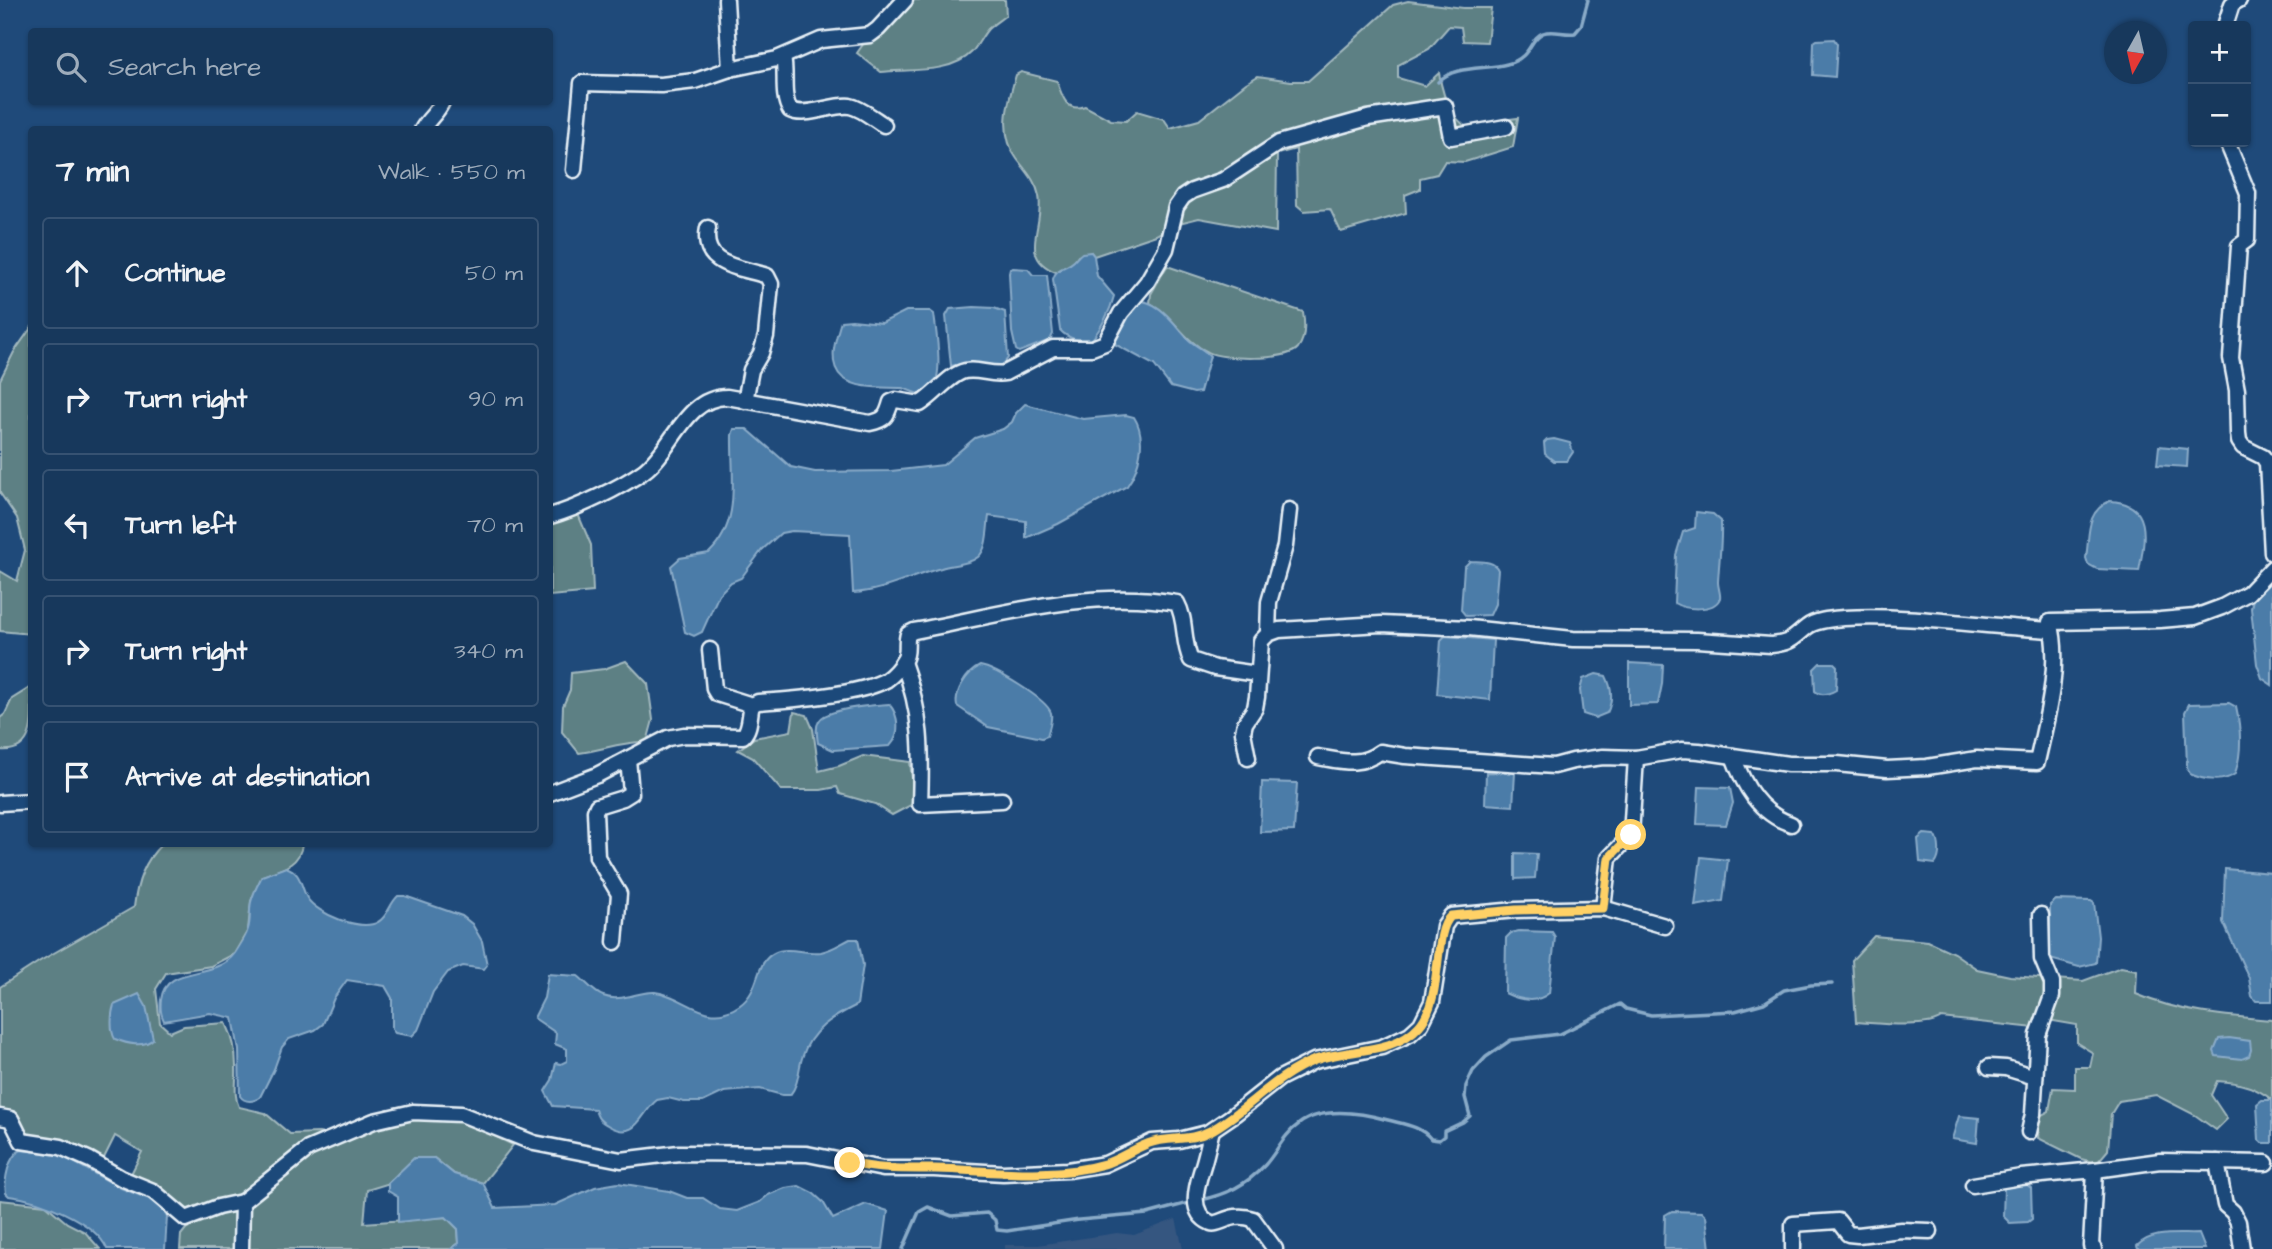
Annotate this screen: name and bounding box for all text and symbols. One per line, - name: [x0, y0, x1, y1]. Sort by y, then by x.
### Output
- north arrow: [2104, 21, 2167, 84]
- map controls: [2188, 21, 2251, 147]
- button: +: [2188, 21, 2251, 84]
- search box: [28, 28, 553, 105]
- icon: search: [52, 48, 90, 86]
- text: Search here: [108, 49, 261, 85]
- button: −: [2188, 84, 2251, 147]
- text: 7 min: [56, 151, 129, 193]
- text: Walk · 550 m: [378, 156, 525, 188]
- icon: ahead: [58, 254, 96, 292]
- text: Continue: [125, 255, 226, 291]
- text: 50 m: [465, 257, 523, 289]
- icon: right: [58, 380, 96, 418]
- text: Turn right: [125, 381, 247, 417]
- text: 90 m: [468, 383, 523, 415]
- icon: left: [58, 506, 96, 544]
- text: Turn left: [125, 507, 236, 543]
- text: 70 m: [467, 509, 523, 541]
- icon: right: [58, 632, 96, 670]
- text: Turn right: [125, 633, 247, 669]
- text: 340 m: [454, 635, 523, 667]
- icon: arrive: [58, 758, 96, 796]
- text: Arrive at destination: [125, 759, 370, 795]
- route start: [1615, 819, 1646, 850]
- route end: [834, 1147, 865, 1178]

